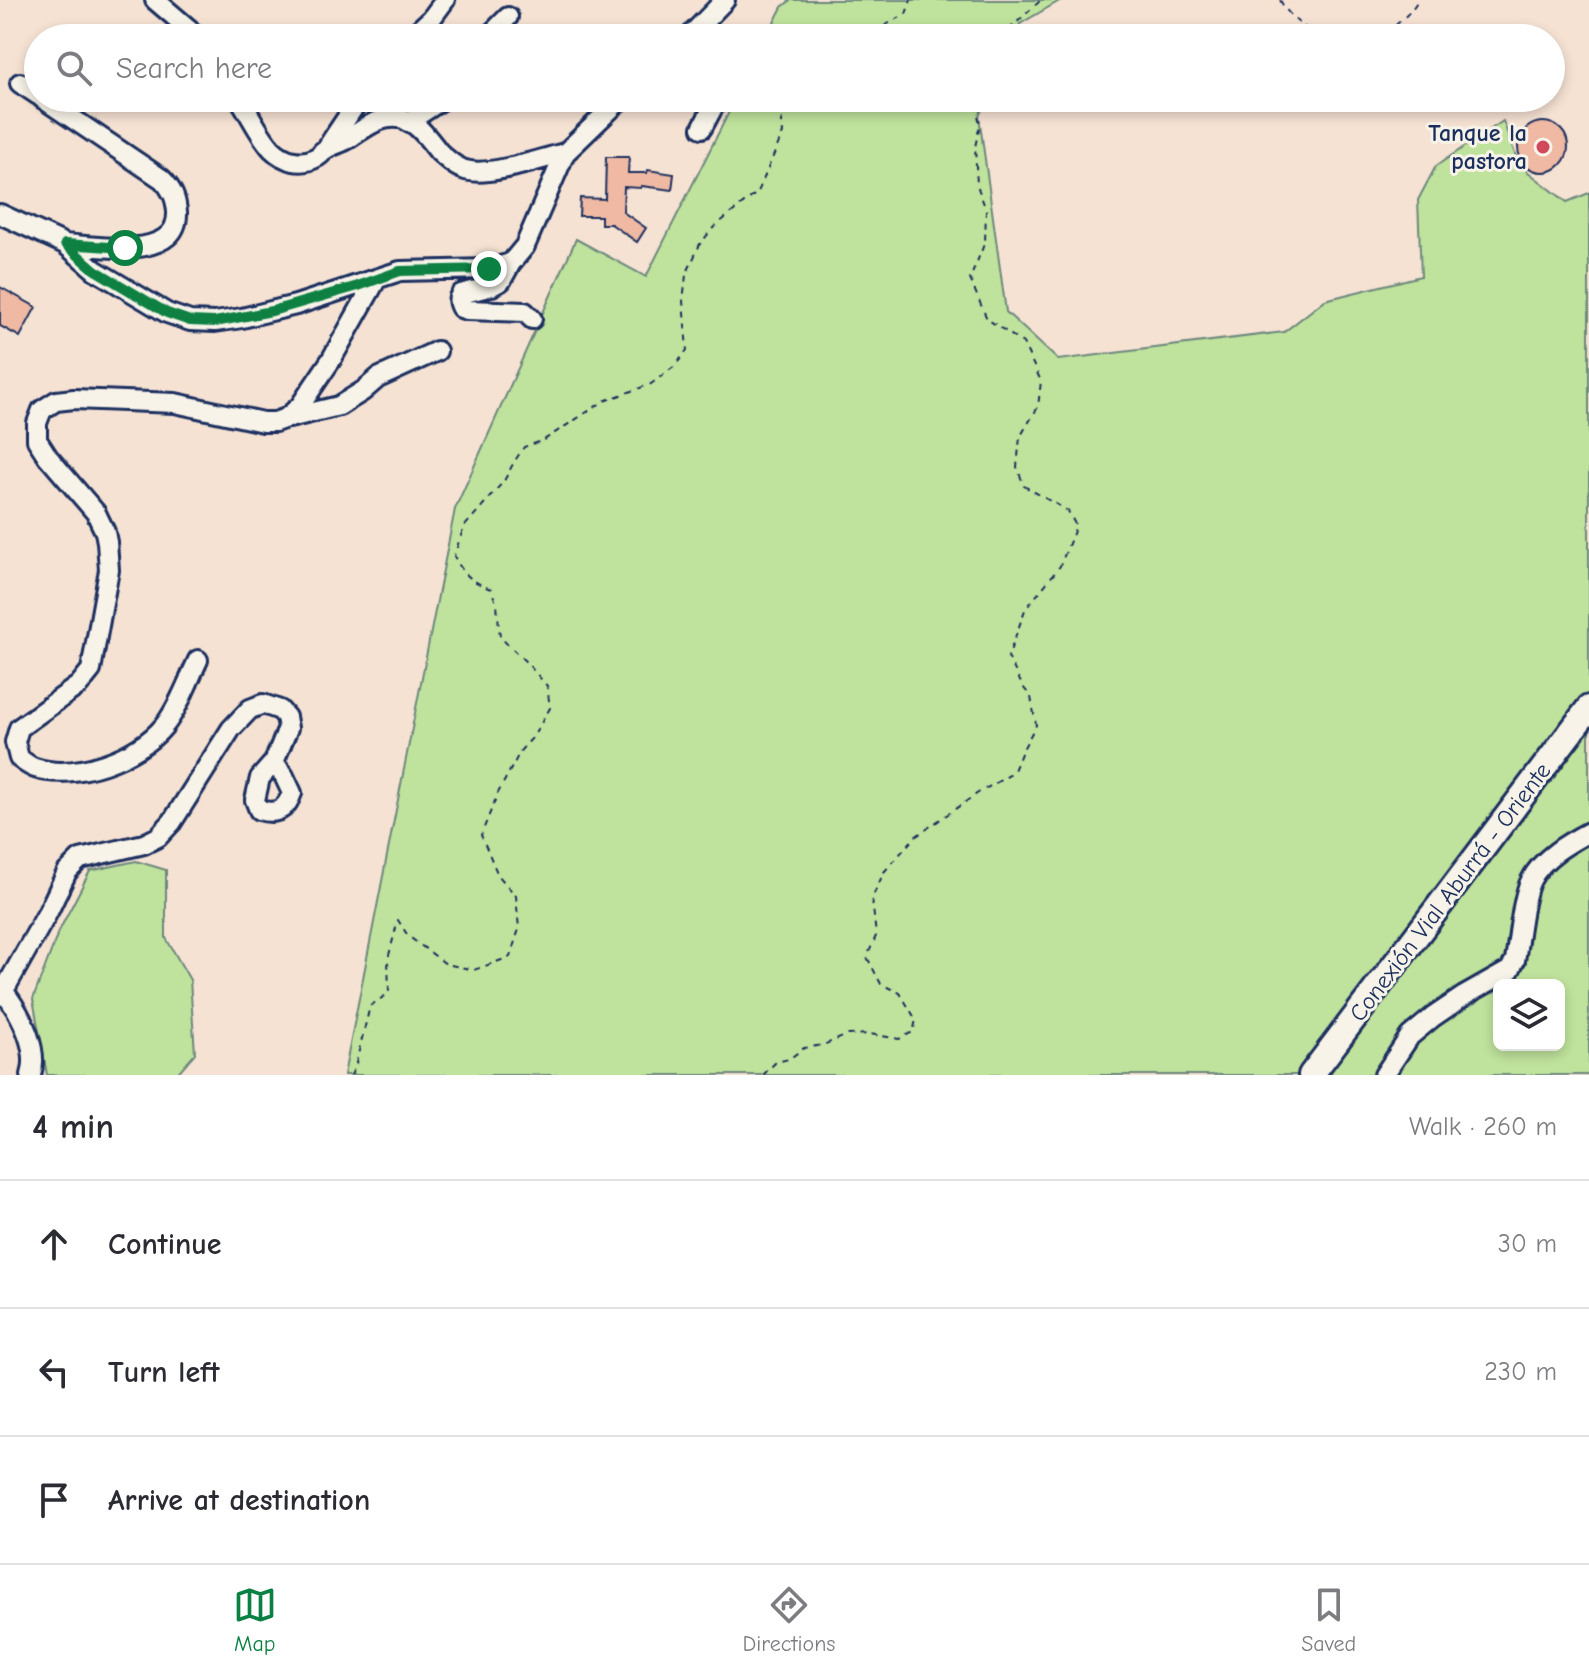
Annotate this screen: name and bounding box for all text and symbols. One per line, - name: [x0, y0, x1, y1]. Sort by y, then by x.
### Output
- search box: [24, 24, 1565, 112]
- icon: search: [52, 46, 96, 90]
- text: Search here: [116, 51, 272, 86]
- place label: Tanque la pastora: [1428, 119, 1527, 175]
- marker: Tanque la pastora: [1534, 138, 1552, 156]
- route start: [107, 230, 143, 266]
- route end: [471, 251, 507, 287]
- street label: Conexión Vial Aburrá - Oriente: [1343, 757, 1557, 1027]
- map controls: [1493, 979, 1565, 1051]
- button: layers: [1493, 979, 1565, 1051]
- text: 4 min: [32, 1107, 114, 1147]
- text: Walk · 260 m: [1409, 1112, 1557, 1142]
- icon: ahead: [32, 1222, 76, 1266]
- text: Continue: [108, 1227, 222, 1262]
- text: 30 m: [1498, 1229, 1557, 1259]
- icon: left: [32, 1350, 76, 1394]
- text: Turn left: [108, 1355, 220, 1390]
- text: 230 m: [1484, 1357, 1557, 1387]
- icon: arrive: [32, 1478, 76, 1522]
- text: Arrive at destination: [108, 1483, 370, 1518]
- tab: Map: [233, 1583, 277, 1657]
- tab: Directions: [743, 1583, 836, 1657]
- tab: Saved: [1301, 1583, 1356, 1657]

